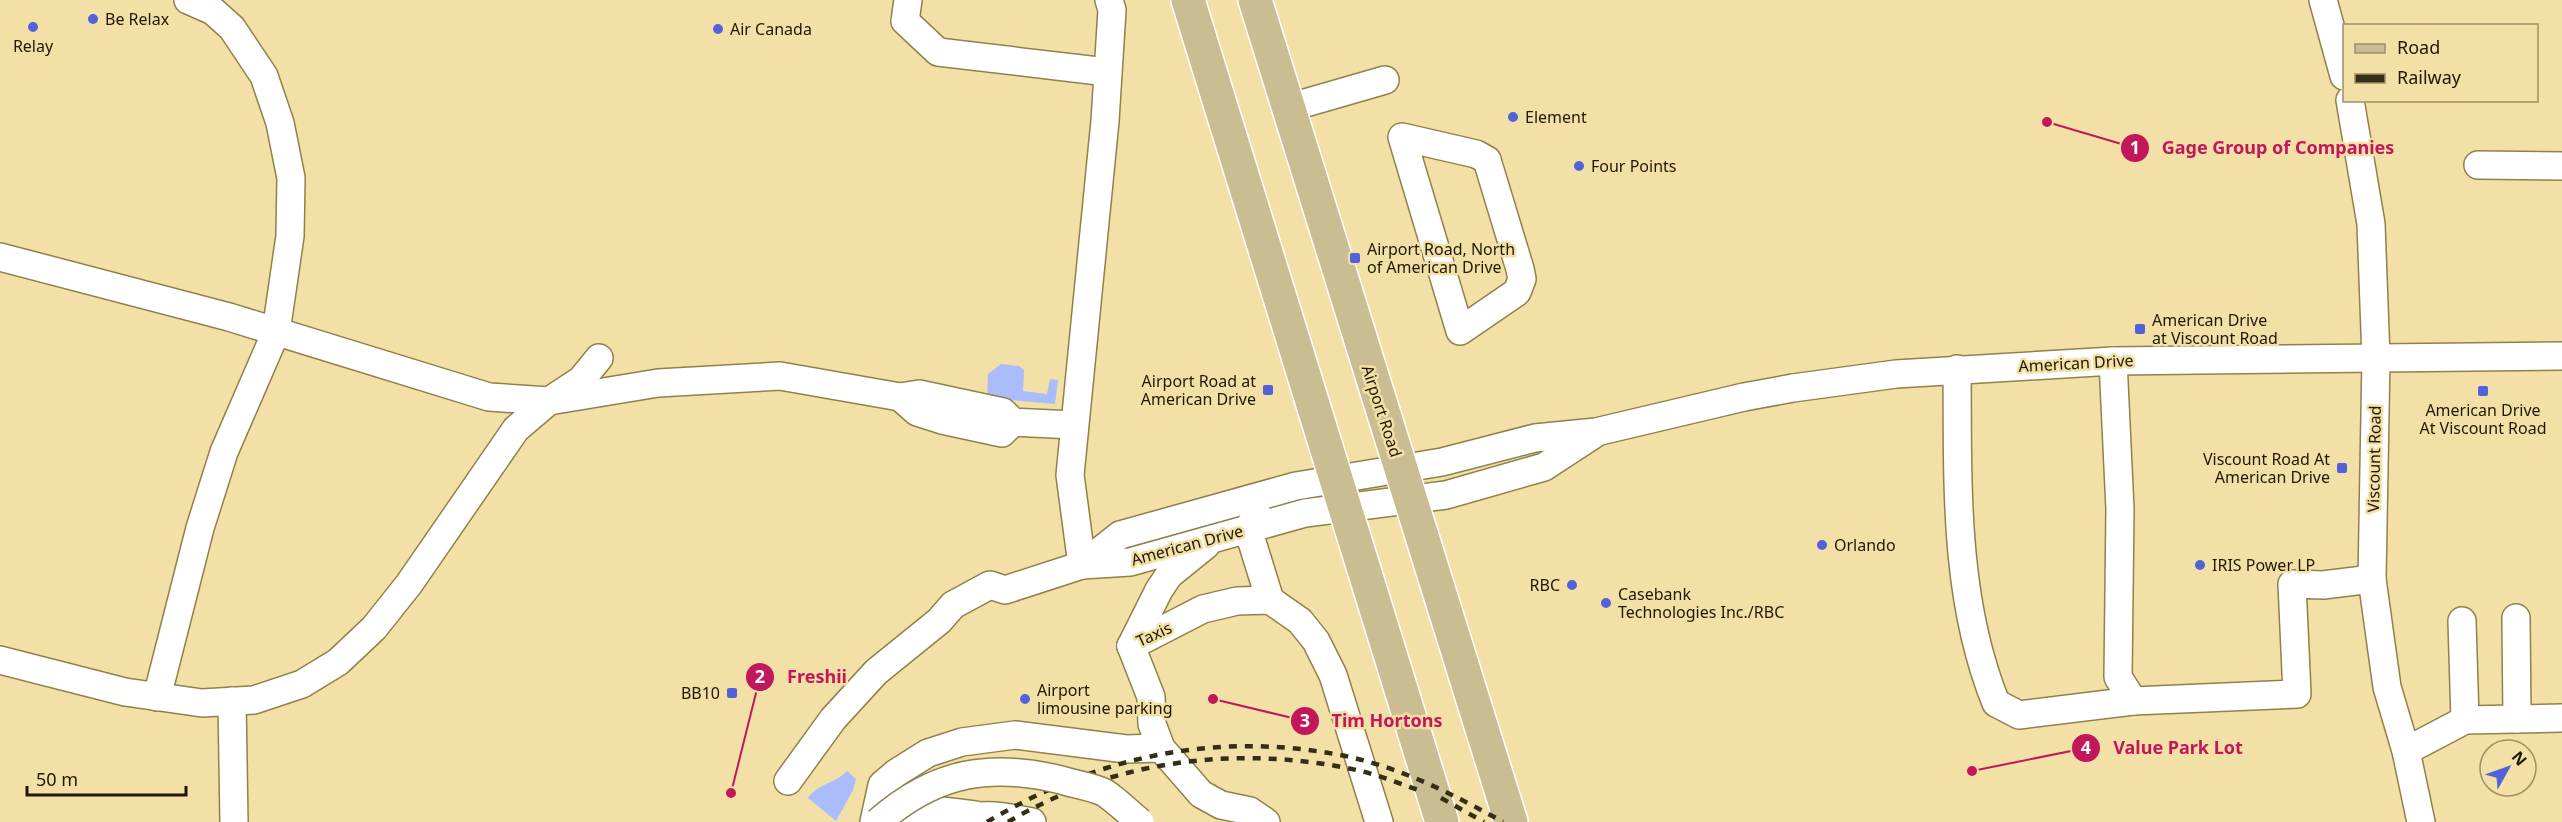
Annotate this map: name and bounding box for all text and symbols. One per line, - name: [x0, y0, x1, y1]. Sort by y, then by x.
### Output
- place label: Be Relax: [105, 8, 170, 30]
- marker: Be Relax: [86, 12, 100, 26]
- place label: Air Canada: [730, 18, 812, 40]
- marker: Relay: [26, 20, 40, 34]
- marker: Air Canada: [711, 22, 725, 36]
- legend: [2343, 24, 2538, 102]
- place label: Relay: [13, 35, 54, 57]
- text: Road: [2397, 35, 2440, 59]
- text: Railway: [2397, 65, 2462, 89]
- place label: Element: [1525, 106, 1587, 128]
- marker: Element: [1506, 110, 1520, 124]
- callout: Gage Group of Companies: [2120, 130, 2407, 166]
- text: 1: [2130, 135, 2140, 159]
- text: Gage Group of Companies: [2162, 135, 2394, 159]
- place label: Four Points: [1591, 155, 1676, 177]
- marker: Four Points: [1572, 159, 1586, 173]
- place label: Airport Road, North of American Drive: [1367, 238, 1515, 278]
- marker: Airport Road, North of American Drive: [1348, 251, 1362, 265]
- place label: American Drive at Viscount Road: [2152, 309, 2278, 349]
- marker: American Drive at Viscount Road: [2133, 322, 2147, 336]
- street label: American Drive: [2018, 349, 2134, 377]
- street label: Airport Road: [1357, 362, 1407, 460]
- place label: Airport Road at American Drive: [1141, 370, 1256, 410]
- marker: Airport Road at American Drive: [1261, 383, 1275, 397]
- marker: American Drive At Viscount Road: [2476, 384, 2490, 398]
- place label: American Drive At Viscount Road: [2419, 399, 2547, 439]
- street label: Viscount Road: [2362, 405, 2386, 513]
- place label: Viscount Road At American Drive: [2203, 448, 2330, 488]
- marker: Viscount Road At American Drive: [2335, 461, 2349, 475]
- street label: American Drive: [1129, 519, 1245, 571]
- place label: Orlando: [1834, 534, 1896, 556]
- marker: Orlando: [1815, 538, 1829, 552]
- place label: IRIS Power LP: [2212, 554, 2315, 576]
- marker: IRIS Power LP: [2193, 558, 2207, 572]
- place label: RBC: [1530, 574, 1560, 596]
- marker: RBC: [1565, 578, 1579, 592]
- place label: Casebank Technologies Inc./RBC: [1618, 583, 1784, 623]
- marker: Casebank Technologies Inc./RBC: [1599, 596, 1613, 610]
- street label: Taxis: [1133, 616, 1175, 652]
- callout: Freshii: [745, 659, 858, 695]
- text: 2: [755, 664, 765, 688]
- text: Freshii: [787, 664, 847, 688]
- place label: Airport limousine parking: [1037, 679, 1172, 719]
- place label: BB10: [681, 682, 720, 704]
- marker: BB10: [725, 686, 739, 700]
- marker: Airport limousine parking: [1018, 692, 1032, 706]
- callout: Tim Hortons: [1290, 703, 1455, 739]
- text: 3: [1300, 708, 1310, 732]
- text: Tim Hortons: [1332, 708, 1442, 732]
- callout: Value Park Lot: [2071, 730, 2255, 766]
- text: 4: [2081, 735, 2091, 759]
- text: Value Park Lot: [2113, 735, 2243, 759]
- north arrow: [2478, 738, 2538, 798]
- text: N: [2507, 746, 2532, 770]
- scale bar: [27, 759, 186, 797]
- text: 50 m: [36, 767, 78, 791]

